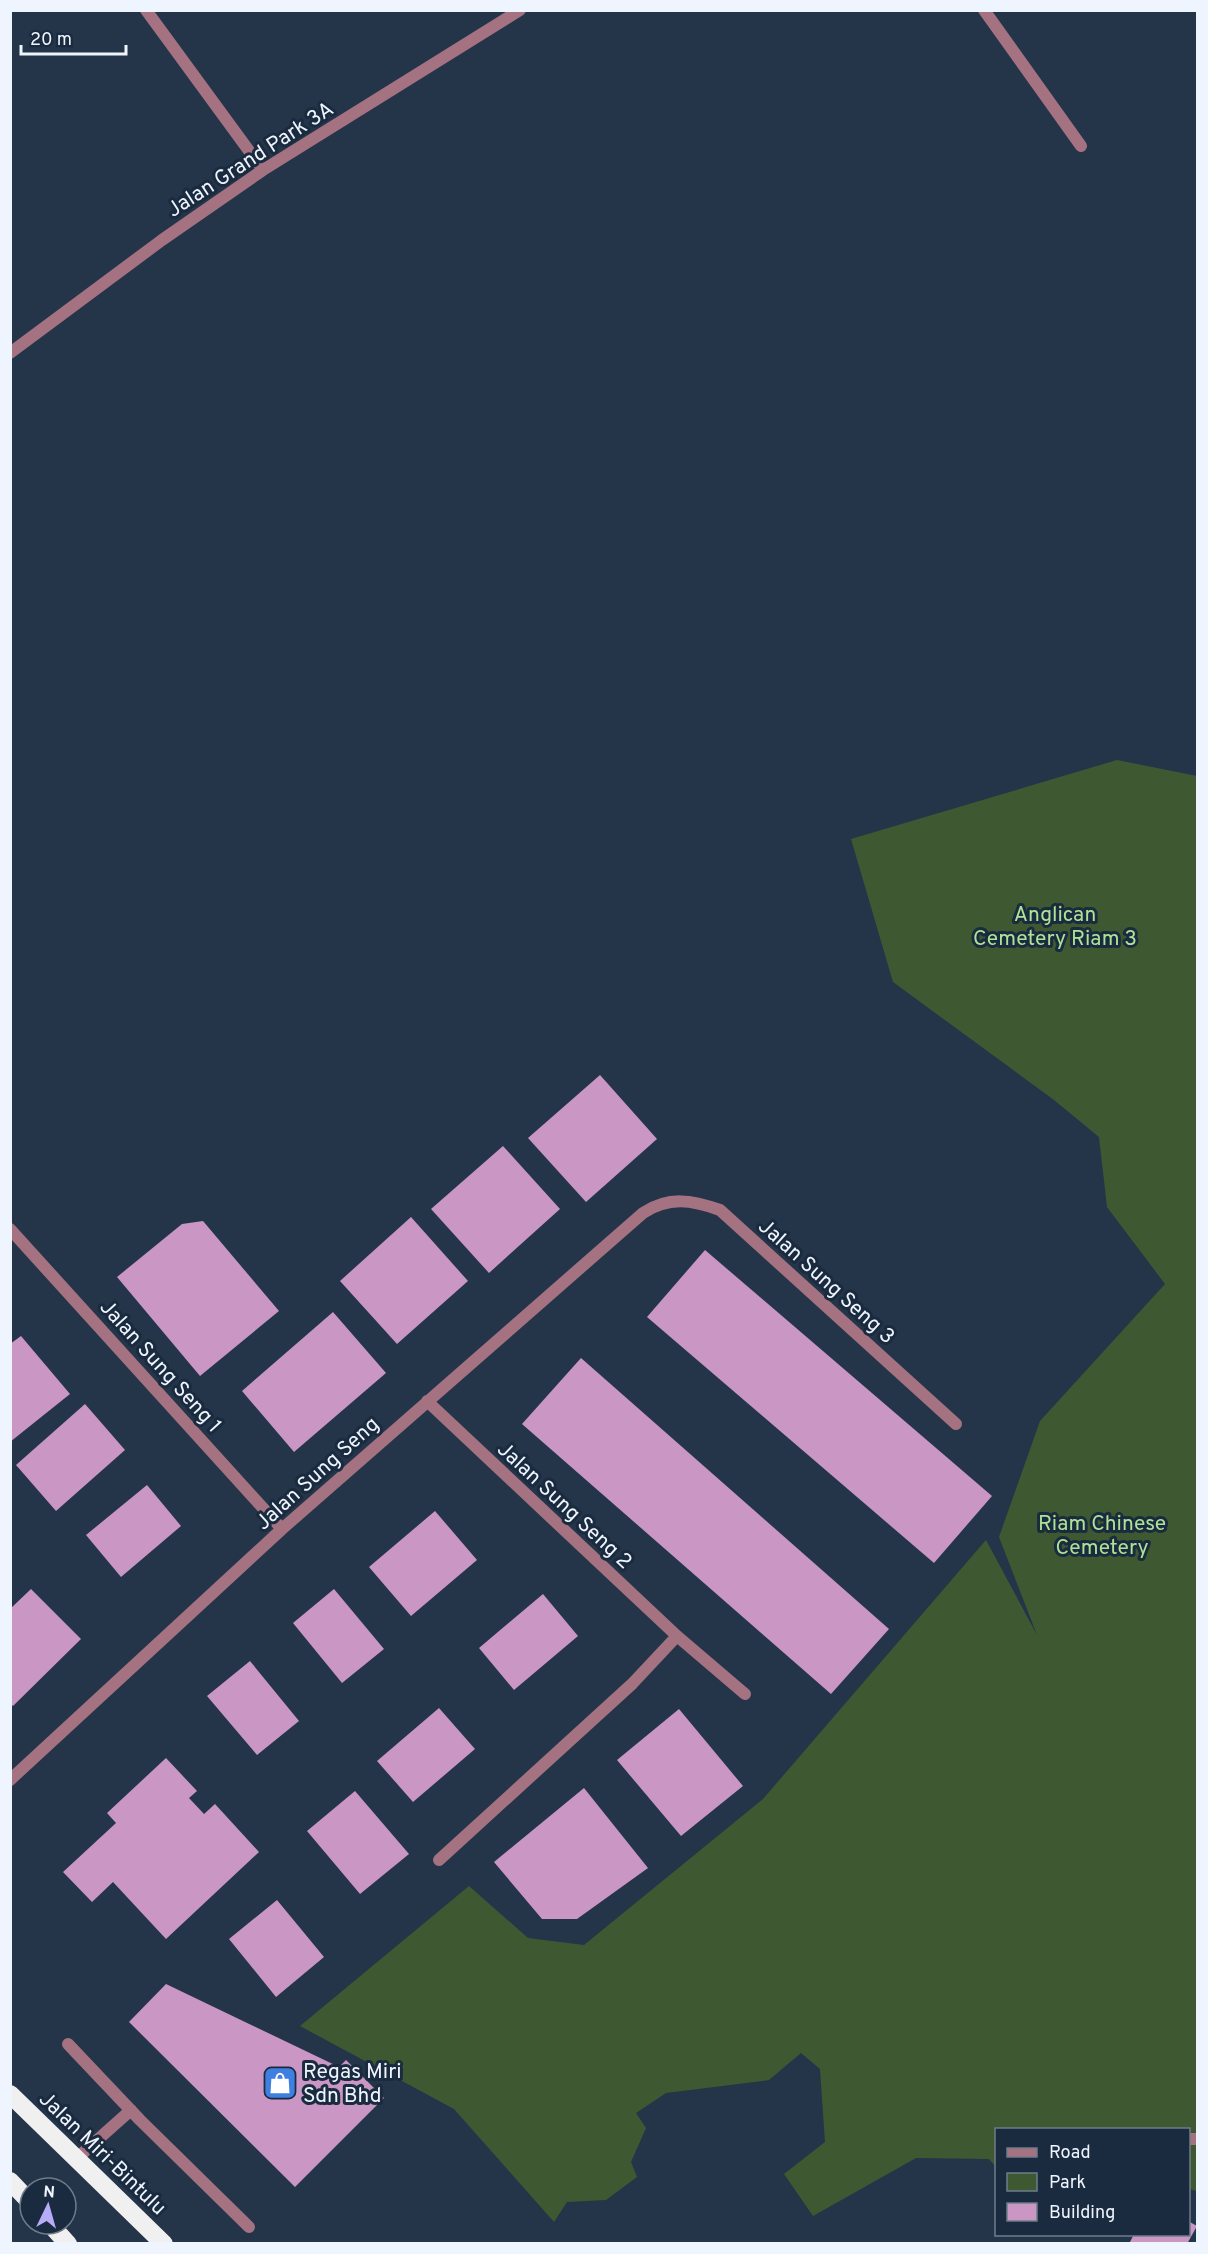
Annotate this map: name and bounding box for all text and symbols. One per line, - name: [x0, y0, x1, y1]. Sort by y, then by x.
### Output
- scale bar: [21, 18, 126, 56]
- text: 20 m: [30, 29, 72, 52]
- street label: Jalan Grand Park 3A: [162, 96, 339, 224]
- park label: Anglican Cemetery Riam 3: [973, 902, 1137, 953]
- street label: Jalan Sung Seng 3: [752, 1214, 900, 1351]
- street label: Jalan Sung Seng 1: [93, 1295, 227, 1439]
- street label: Jalan Sung Seng: [251, 1411, 385, 1537]
- street label: Jalan Sung Seng 2: [491, 1437, 637, 1576]
- park label: Riam Chinese Cemetery: [1038, 1511, 1166, 1562]
- place label: Regas Miri Sdn Bhd: [303, 2059, 402, 2110]
- shop icon: Regas Miri Sdn Bhd: [262, 2065, 298, 2101]
- street label: Jalan Miri-Bintulu: [32, 2086, 171, 2222]
- legend: [995, 2128, 1190, 2236]
- text: Road: [1049, 2142, 1091, 2165]
- text: Park: [1049, 2172, 1086, 2195]
- north arrow: [18, 2176, 78, 2236]
- text: N: [43, 2183, 56, 2204]
- text: Building: [1049, 2202, 1115, 2225]

